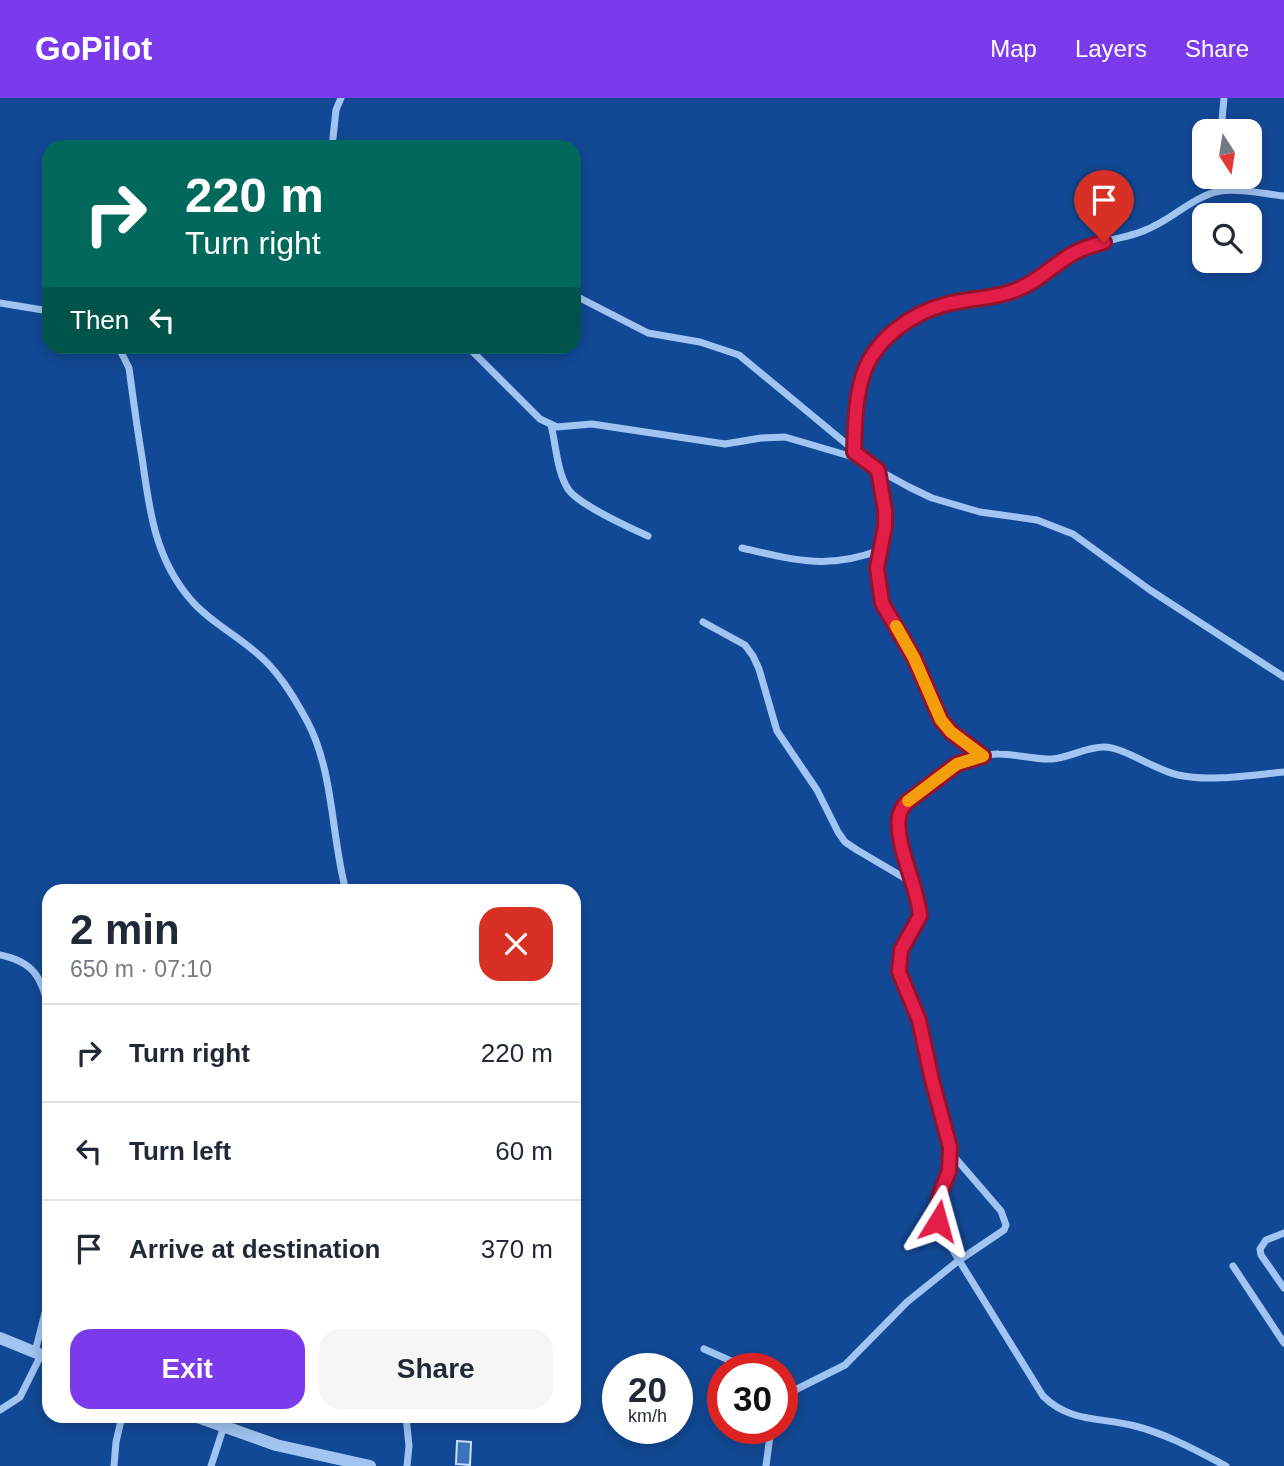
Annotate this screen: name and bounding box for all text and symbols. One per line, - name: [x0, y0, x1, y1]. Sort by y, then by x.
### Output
- text: GoPilot: [35, 30, 152, 67]
- text: Map: [990, 35, 1037, 62]
- text: Layers: [1075, 35, 1147, 62]
- text: Share: [1185, 35, 1249, 62]
- north arrow: [1192, 119, 1262, 189]
- map controls: [1192, 119, 1262, 273]
- icon: right: [70, 168, 161, 259]
- text: 220 m: [185, 168, 324, 222]
- pin: [1074, 170, 1134, 242]
- icon: arrive: [1085, 181, 1123, 219]
- button: search: [1192, 203, 1262, 273]
- text: Turn right: [185, 225, 321, 261]
- icon: left: [143, 301, 181, 339]
- text: Then: [70, 305, 129, 335]
- text: 2 min: [70, 906, 180, 953]
- button: close: [479, 907, 553, 981]
- text: 650 m · 07:10: [70, 956, 212, 982]
- icon: right: [70, 1034, 108, 1072]
- text: Turn right: [129, 1038, 250, 1068]
- text: 220 m: [481, 1038, 553, 1068]
- icon: left: [70, 1132, 108, 1170]
- text: Turn left: [129, 1136, 231, 1166]
- text: 60 m: [495, 1136, 553, 1166]
- position arrow: [901, 1184, 975, 1258]
- icon: arrive: [70, 1230, 108, 1268]
- text: Arrive at destination: [129, 1234, 380, 1264]
- text: 370 m: [481, 1234, 553, 1264]
- button: Exit: [70, 1329, 305, 1409]
- button: Share: [319, 1329, 553, 1409]
- speed limit sign: 30: [707, 1353, 798, 1444]
- text: 20: [628, 1370, 667, 1409]
- text: km/h: [628, 1406, 667, 1426]

